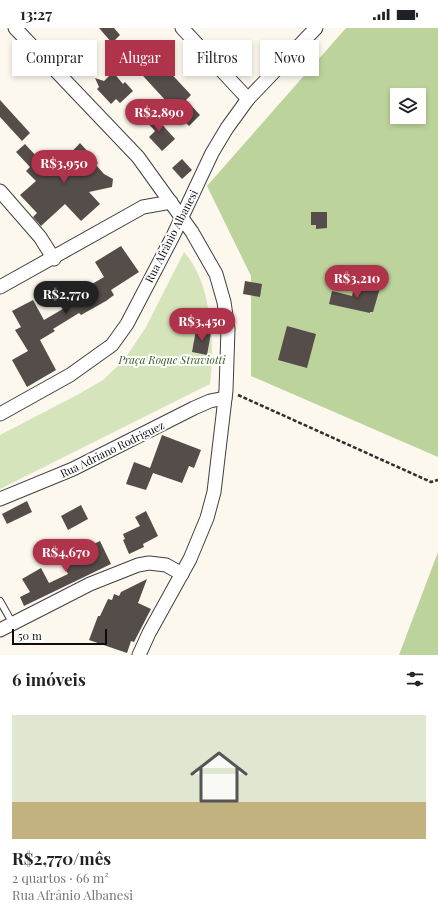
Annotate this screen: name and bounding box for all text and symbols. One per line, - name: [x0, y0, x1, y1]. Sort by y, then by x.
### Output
- text: 13:27: [20, 4, 52, 24]
- chip: Comprar: [12, 40, 97, 76]
- chip: Alugar: [105, 40, 175, 76]
- chip: Filtros: [183, 40, 252, 76]
- chip: Novo: [260, 40, 319, 76]
- map controls: [390, 88, 426, 124]
- button: layers: [390, 88, 426, 124]
- pin: R$2,890: [122, 99, 196, 133]
- text: R$2,890: [134, 103, 184, 120]
- pin: R$3,950: [27, 150, 101, 184]
- text: R$3,950: [40, 154, 88, 171]
- street label: Rua Afrânio Albanesi: [141, 187, 201, 285]
- pin: R$3,210: [320, 265, 394, 299]
- text: R$3,210: [334, 269, 380, 286]
- pin: R$2,770: [29, 281, 103, 315]
- text: R$2,770: [43, 285, 89, 302]
- pin: R$3,450: [165, 308, 239, 342]
- text: R$3,450: [178, 312, 226, 329]
- park label: Praça Roque Straviotti: [117, 352, 226, 367]
- street label: Rua Adriano Rodriguez: [57, 417, 167, 481]
- pin: R$4,670: [29, 539, 103, 573]
- text: R$4,670: [42, 543, 90, 560]
- scale bar: [12, 627, 107, 646]
- text: 50 m: [18, 628, 42, 643]
- text: 6 imóveis: [12, 668, 86, 690]
- icon: filters: [404, 668, 426, 690]
- icon: home: [183, 741, 255, 813]
- text: R$2,770/mês: [12, 847, 111, 869]
- text: 2 quartos · 66 m²: [12, 869, 109, 886]
- text: Rua Afrânio Albanesi: [12, 886, 133, 903]

